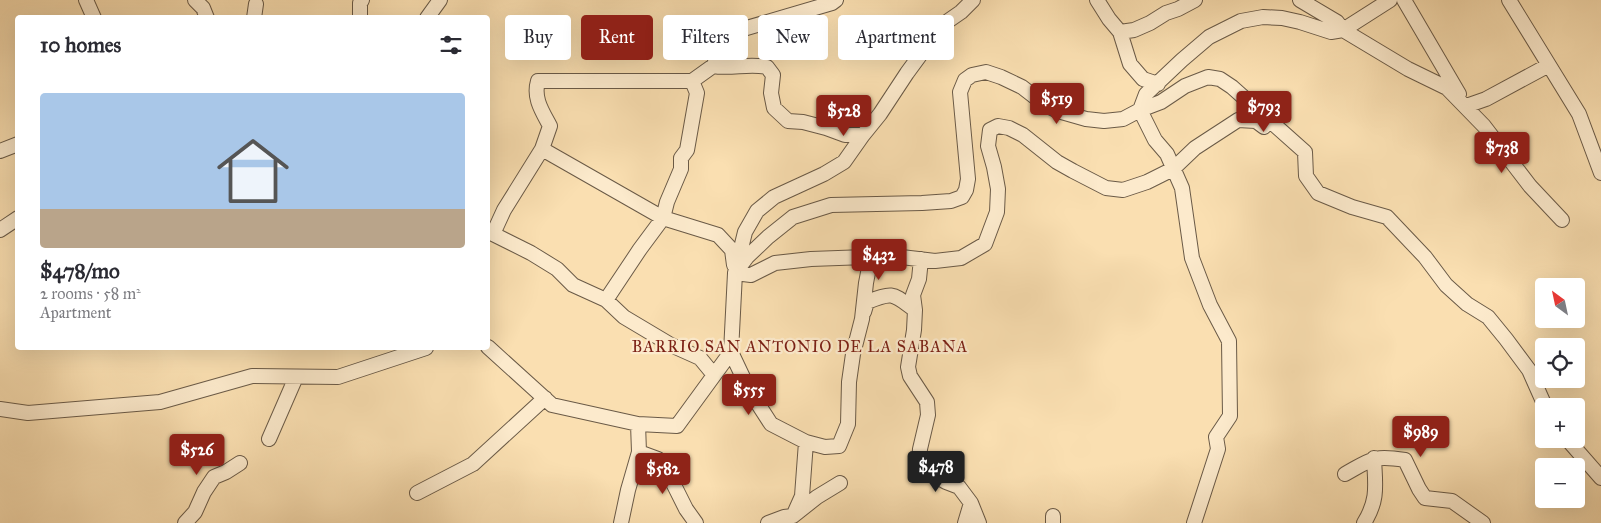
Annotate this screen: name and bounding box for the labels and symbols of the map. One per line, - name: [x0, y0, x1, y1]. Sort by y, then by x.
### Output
- pin: $519: [1027, 82, 1087, 125]
- pin: $793: [1234, 90, 1294, 133]
- pin: $528: [814, 94, 874, 137]
- pin: $738: [1472, 132, 1532, 174]
- pin: $432: [849, 238, 909, 281]
- north arrow: [1535, 278, 1585, 328]
- district label: BARRIO SAN ANTONIO DE LA SABANA: [632, 337, 968, 356]
- pin: $555: [719, 374, 779, 416]
- pin: $989: [1391, 416, 1451, 458]
- pin: $526: [167, 434, 227, 476]
- pin: $478: [906, 450, 966, 493]
- pin: $582: [633, 452, 693, 495]

